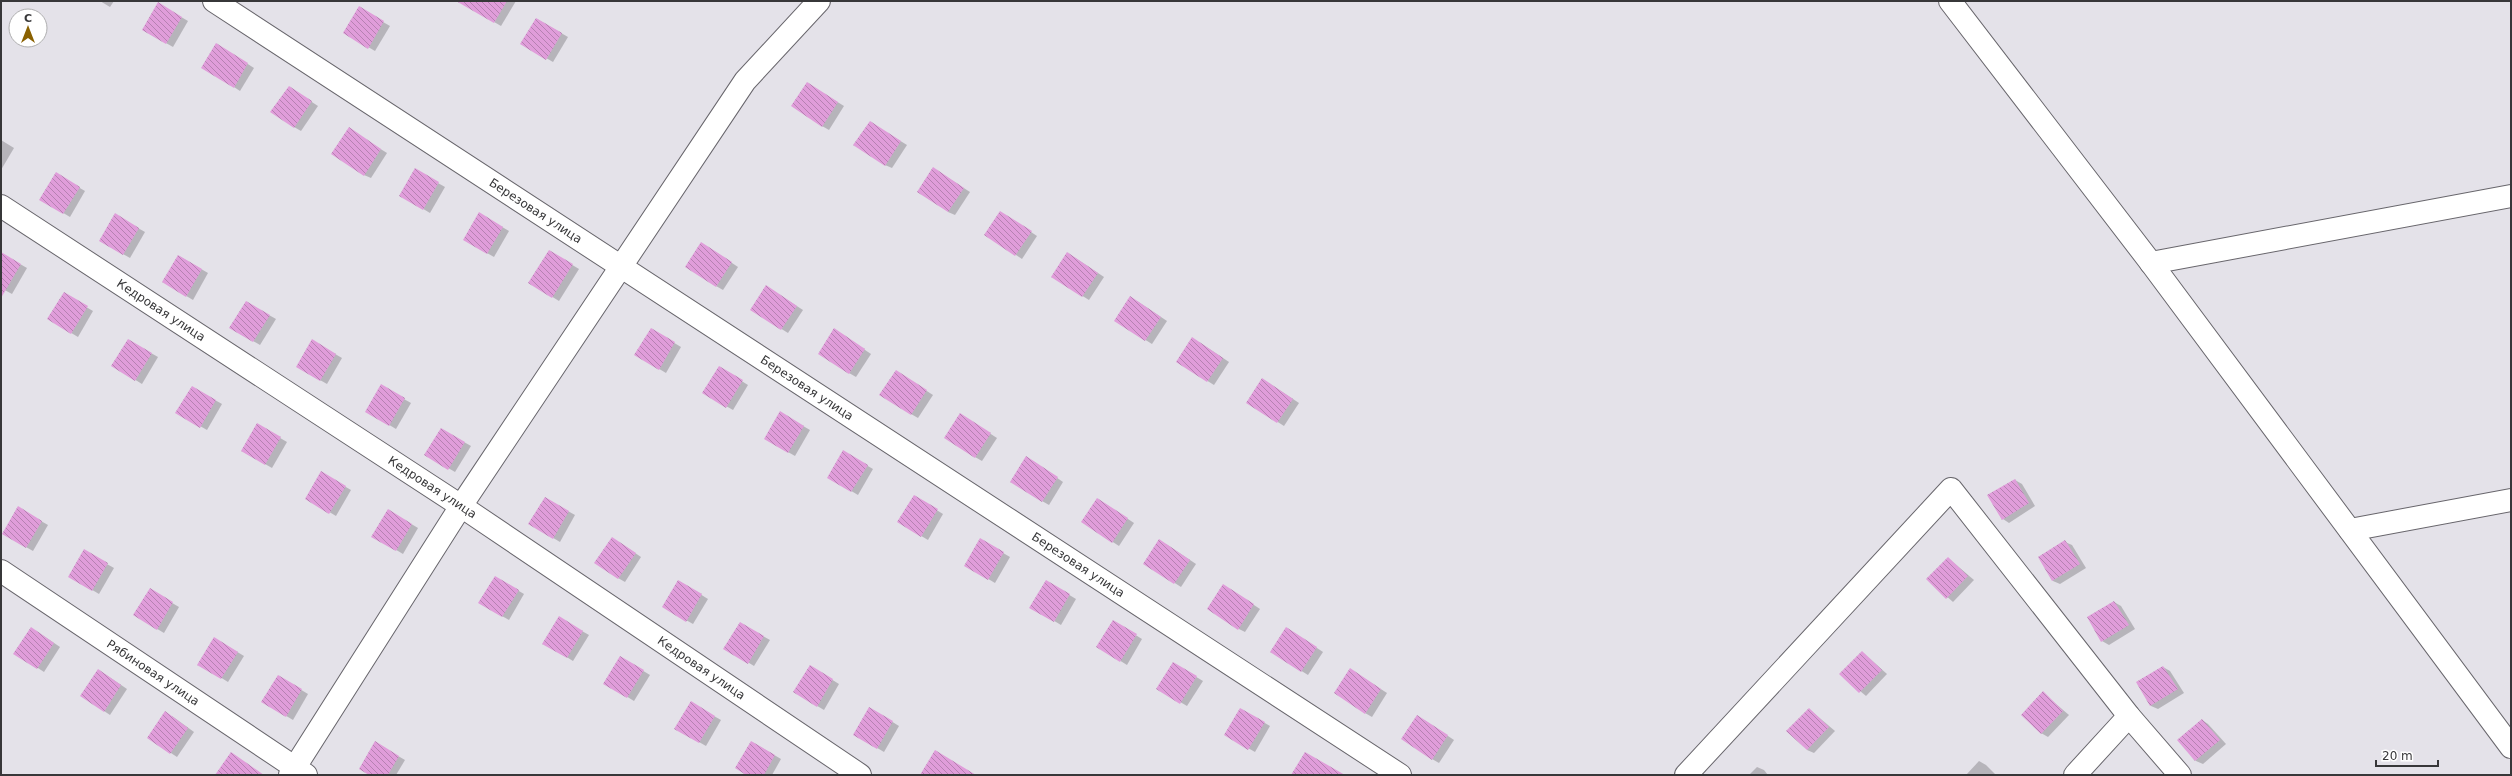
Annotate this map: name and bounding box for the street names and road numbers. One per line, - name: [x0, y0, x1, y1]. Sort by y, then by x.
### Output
- street label: Березовая улица: [487, 175, 585, 246]
- street label: Кедровая улица: [114, 276, 208, 344]
- street label: Березовая улица: [758, 353, 856, 423]
- street label: Кедровая улица: [385, 453, 479, 521]
- street label: Березовая улица: [1029, 530, 1127, 600]
- street label: Кедровая улица: [655, 633, 748, 703]
- street label: Рябиновая улица: [104, 637, 202, 709]

